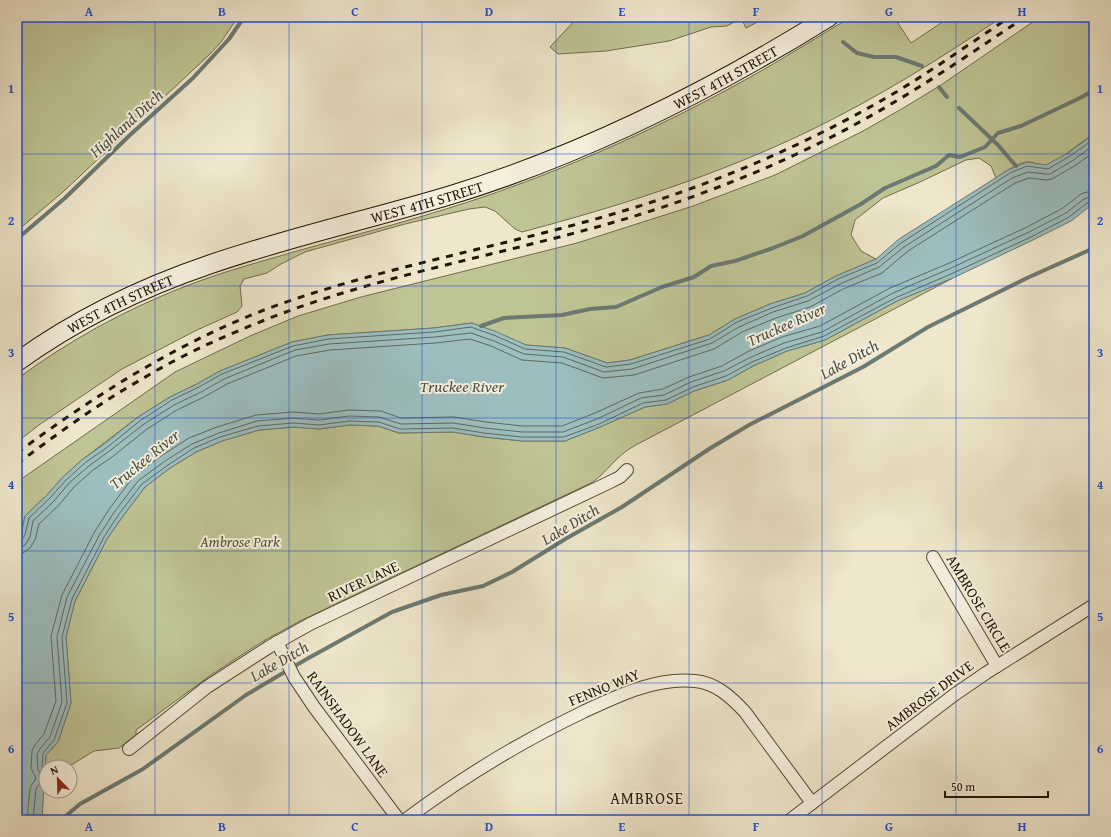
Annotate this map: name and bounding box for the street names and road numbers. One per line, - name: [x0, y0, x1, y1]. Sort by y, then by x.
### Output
- street label: WEST 4TH STREET: [669, 39, 782, 114]
- street label: WEST 4TH STREET: [368, 175, 487, 228]
- street label: WEST 4TH STREET: [63, 268, 177, 338]
- street label: AMBROSE CIRCLE: [942, 550, 1017, 656]
- street label: RIVER LANE: [324, 555, 402, 607]
- street label: AMBROSE DRIVE: [880, 655, 978, 735]
- street label: FENNO WAY: [565, 663, 643, 711]
- street label: RAINSHADOW LANE: [302, 667, 394, 782]

